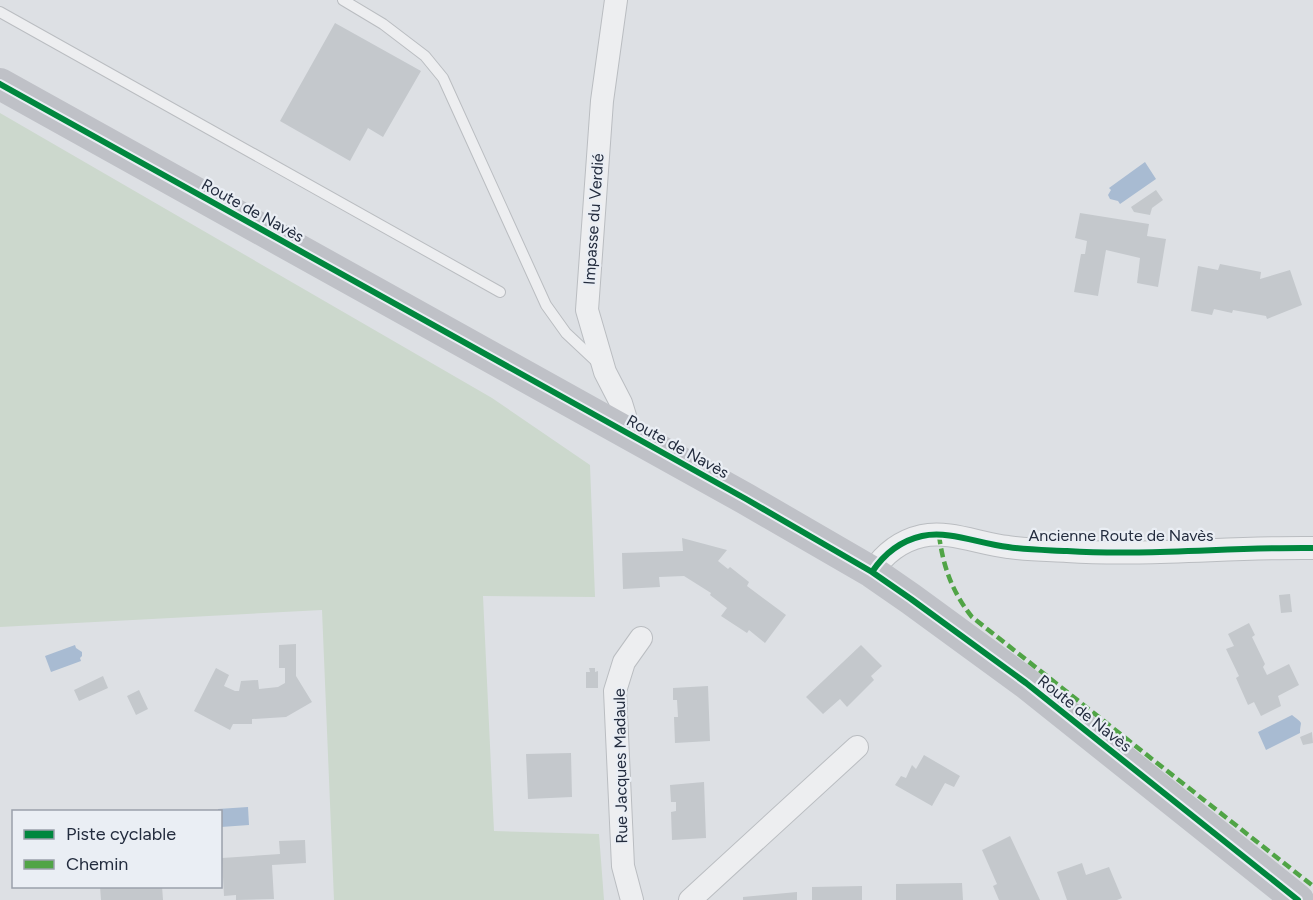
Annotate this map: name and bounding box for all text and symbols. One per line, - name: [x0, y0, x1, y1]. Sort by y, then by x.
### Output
- street label: Impasse du Verdié: [579, 152, 608, 285]
- street label: Route de Navès: [198, 175, 307, 246]
- street label: Route de Navès: [623, 411, 732, 482]
- street label: Ancienne Route de Navès: [1028, 526, 1214, 545]
- street label: Route de Navès: [1034, 671, 1135, 756]
- street label: Rue Jacques Madaule: [610, 688, 631, 844]
- legend: [12, 810, 222, 888]
- text: Piste cyclable: [66, 823, 176, 845]
- text: Chemin: [66, 853, 128, 875]

